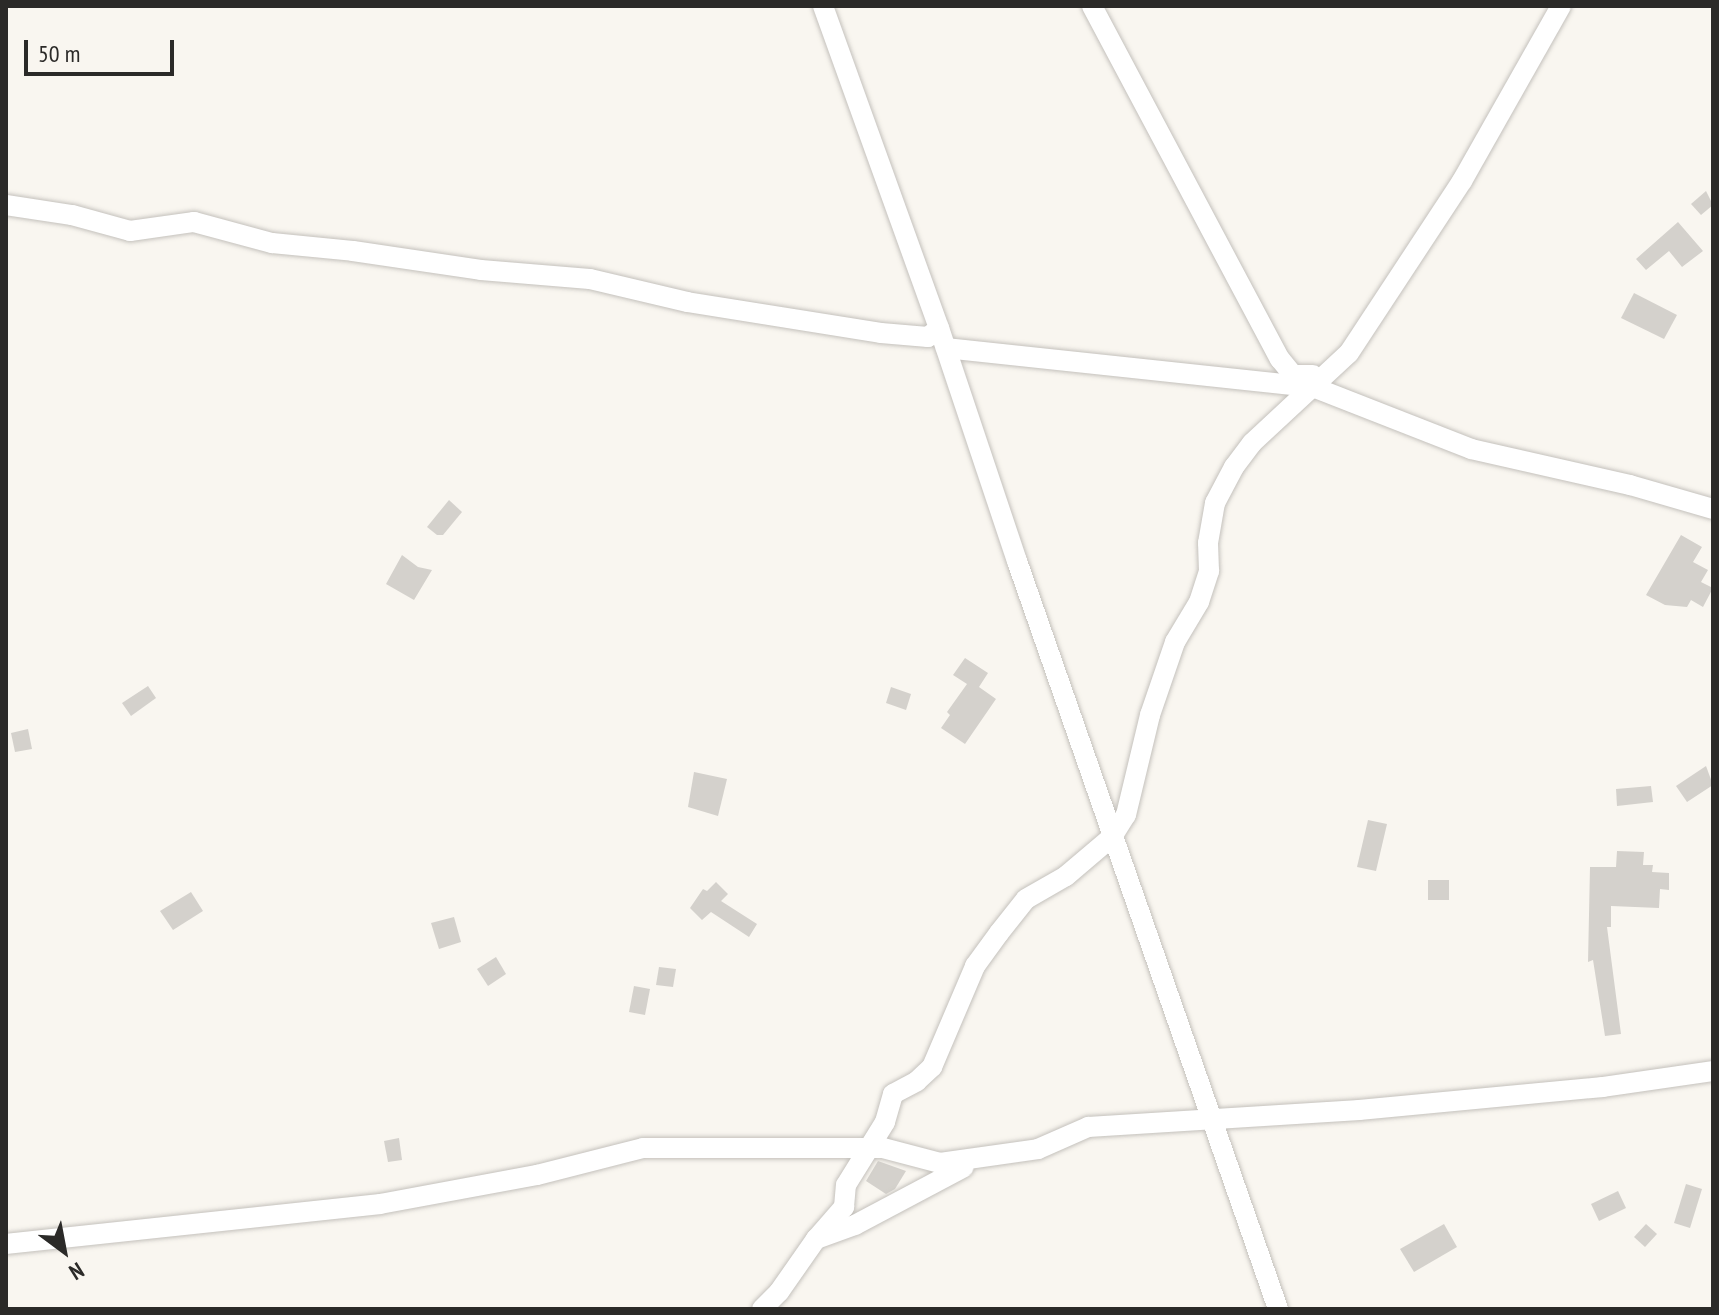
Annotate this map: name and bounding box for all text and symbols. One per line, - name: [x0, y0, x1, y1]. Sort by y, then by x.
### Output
- scale bar: [28, 24, 178, 74]
- text: 50 m: [38, 38, 80, 69]
- north arrow: [24, 1211, 104, 1291]
- text: N: [64, 1256, 89, 1286]

